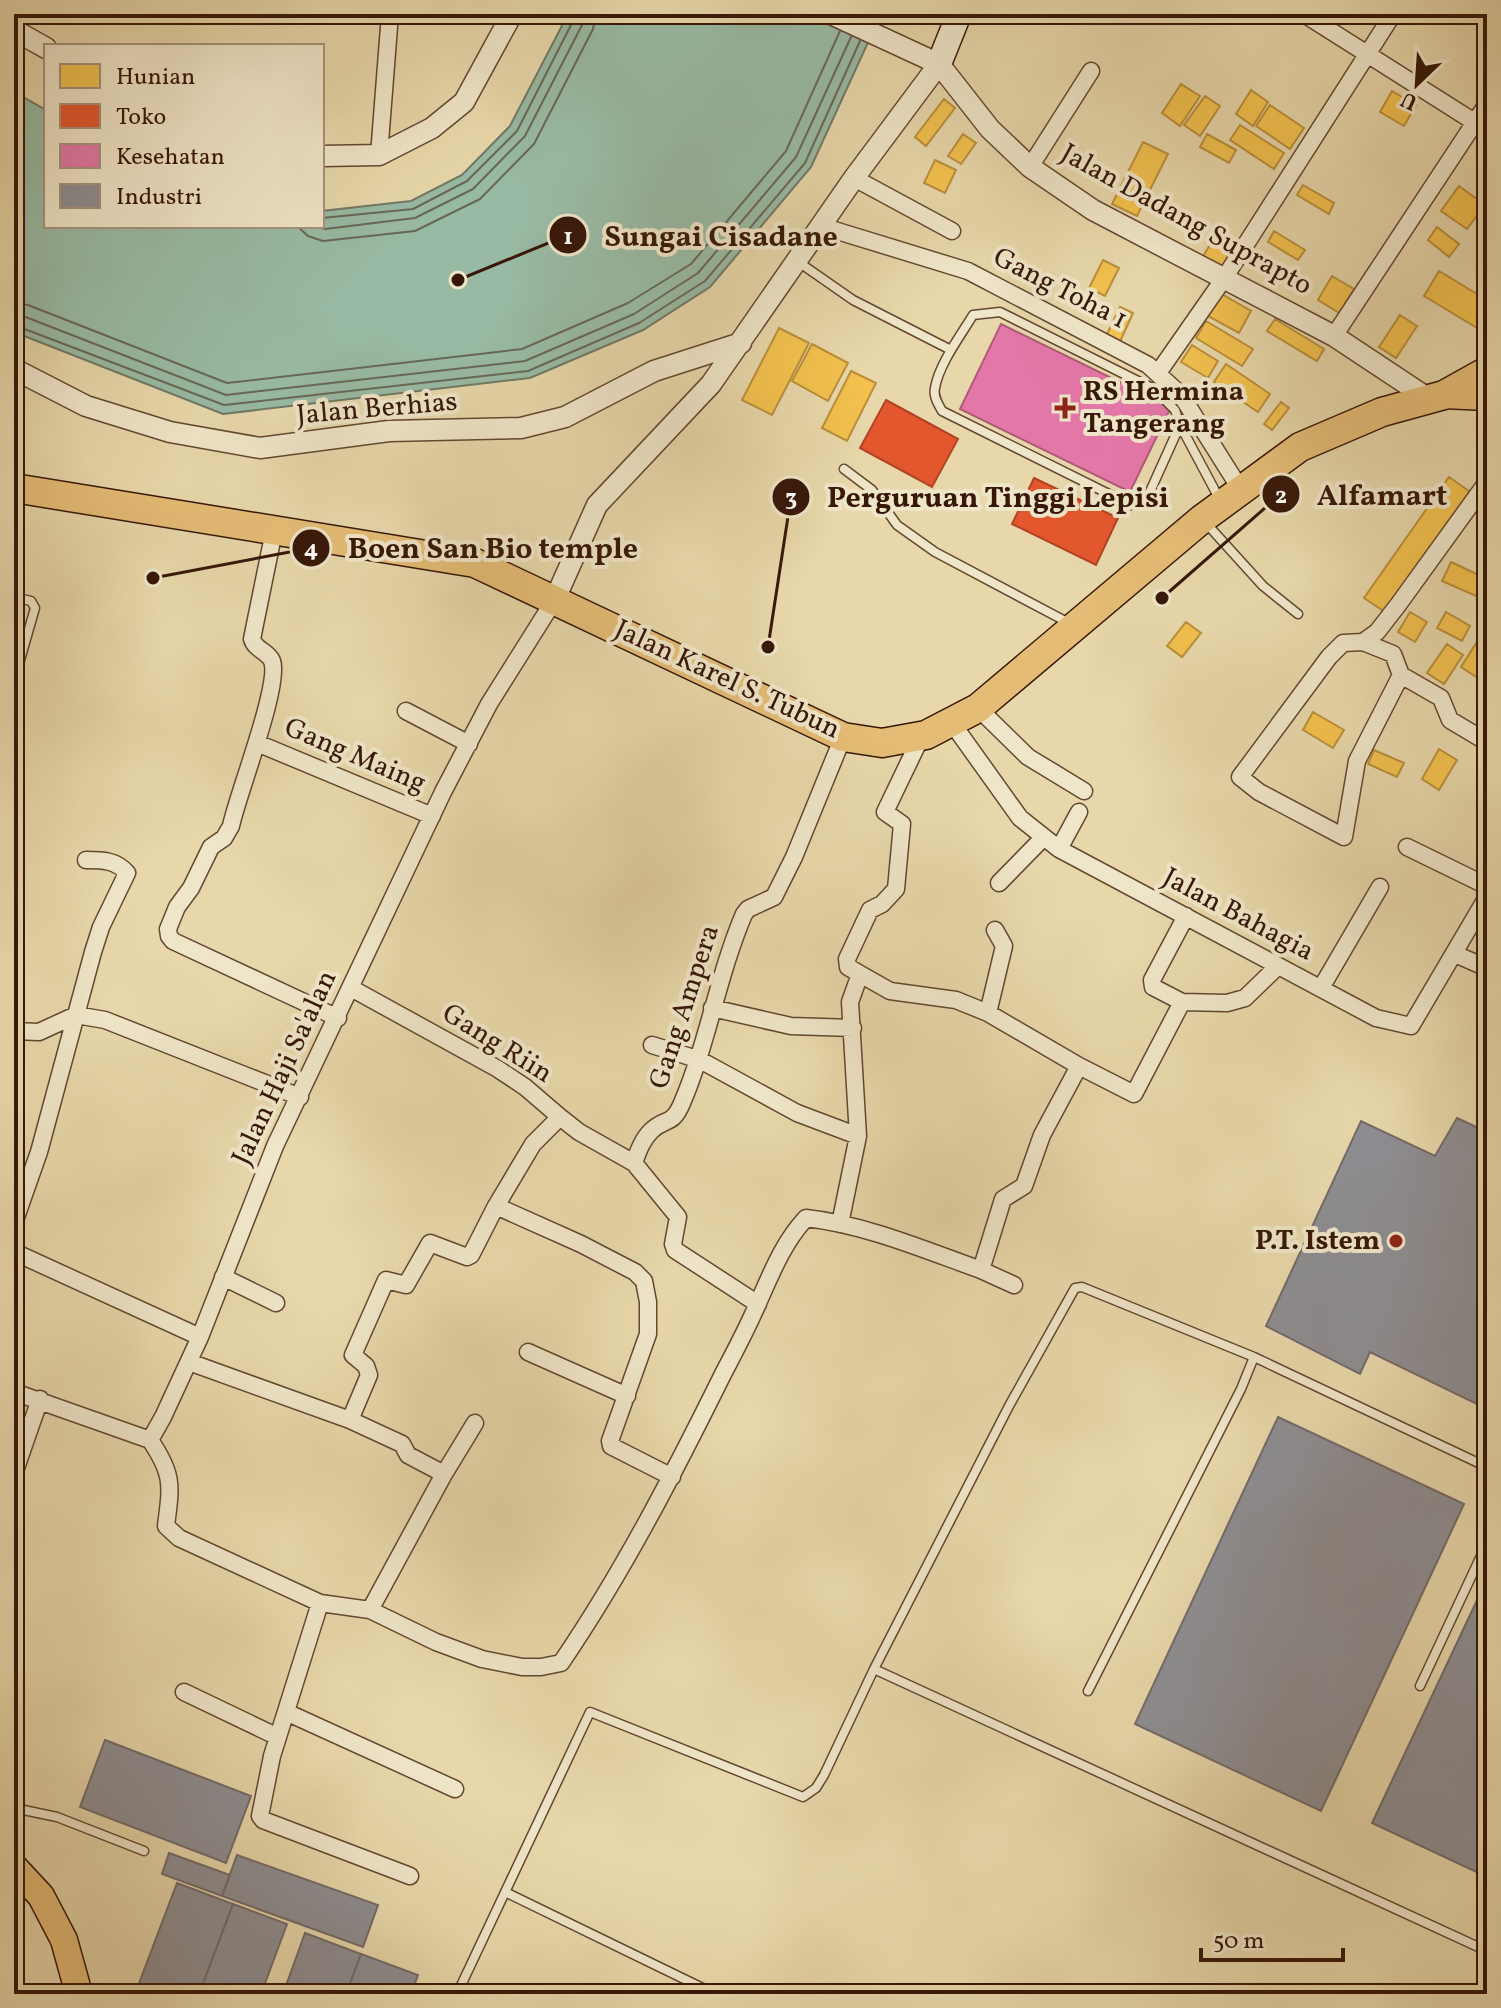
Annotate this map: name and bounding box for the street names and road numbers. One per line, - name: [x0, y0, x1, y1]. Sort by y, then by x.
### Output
- street label: Jalan Dadang Suprapto: [1053, 135, 1319, 305]
- street label: Gang Toha 1: [986, 238, 1134, 340]
- street label: Jalan Berhias: [295, 383, 459, 435]
- street label: Jalan Karel S. Tubun: [608, 611, 846, 749]
- street label: Gang Maing: [278, 709, 432, 803]
- street label: Jalan Bahagia: [1155, 859, 1321, 971]
- street label: Gang Ampera: [640, 920, 730, 1094]
- street label: Jalan Haji Sa'alan: [223, 964, 347, 1172]
- street label: Gang Riin: [434, 995, 560, 1093]

